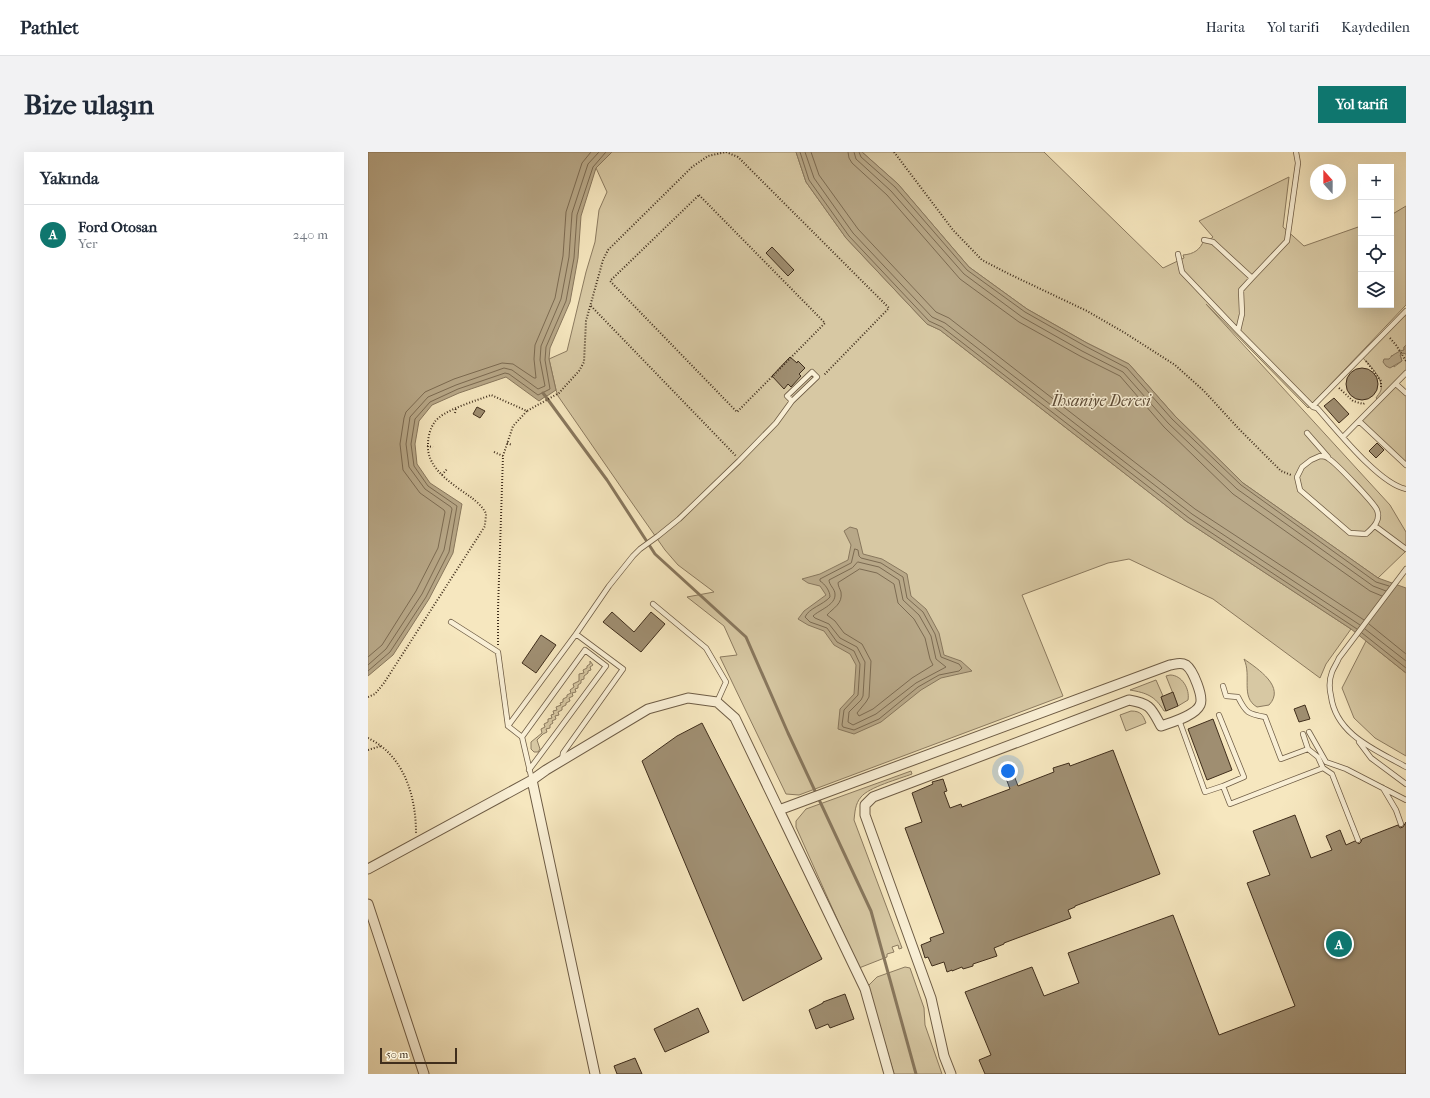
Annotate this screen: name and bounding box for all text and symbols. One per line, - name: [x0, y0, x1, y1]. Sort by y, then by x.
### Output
- text: Pathlet: [20, 17, 79, 39]
- text: Harita: [1206, 19, 1245, 36]
- text: Yol tarifi: [1267, 19, 1319, 36]
- text: Kaydedilen: [1341, 19, 1410, 36]
- button: Yol tarifi: [1318, 86, 1406, 123]
- text: Bize ulaşın: [24, 88, 154, 121]
- north arrow: [1310, 164, 1346, 200]
- map controls: [1358, 164, 1394, 308]
- button: +: [1358, 164, 1394, 200]
- text: Yakında: [40, 168, 99, 188]
- button: −: [1358, 200, 1394, 236]
- text: Ford Otosan: [78, 218, 157, 236]
- text: A: [49, 227, 57, 242]
- text: 240 m: [293, 227, 328, 242]
- text: Yer: [78, 236, 98, 251]
- button: locate: [1358, 236, 1394, 272]
- button: layers: [1358, 272, 1394, 308]
- water label: İhsaniye Deresi: [1050, 390, 1152, 410]
- your location: [998, 761, 1018, 781]
- pin: A: [1326, 929, 1352, 959]
- scale bar: [380, 1046, 457, 1065]
- text: 50 m: [386, 1048, 408, 1061]

